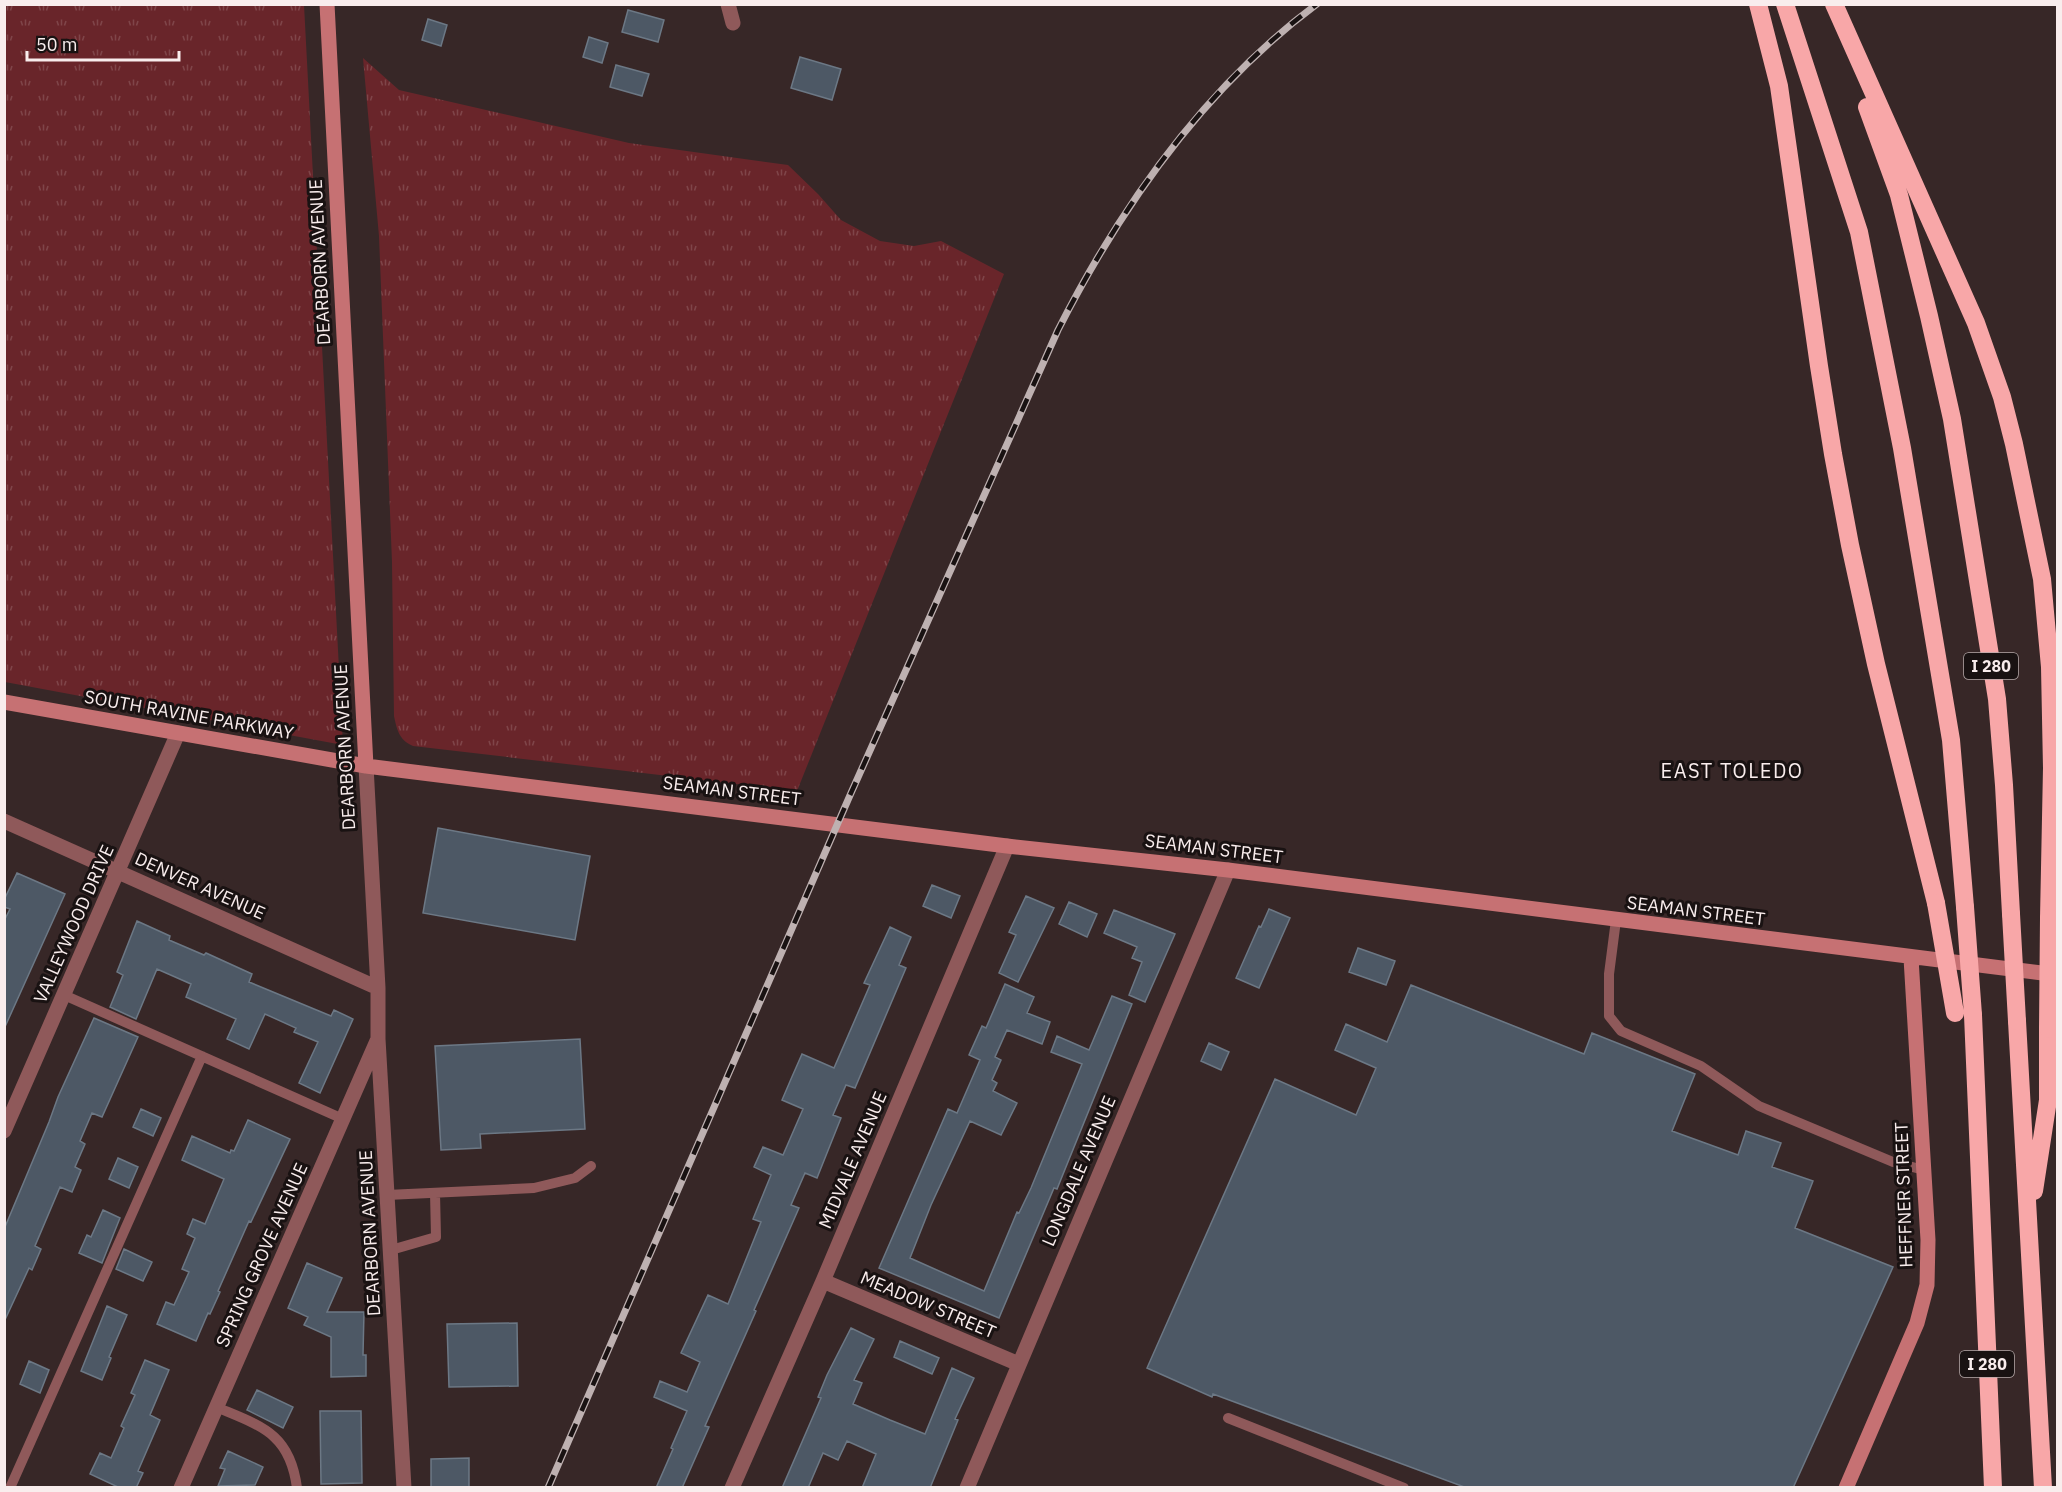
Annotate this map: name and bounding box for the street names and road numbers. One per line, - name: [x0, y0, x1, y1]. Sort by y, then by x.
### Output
- street label: DEARBORN AVENUE: [304, 178, 335, 346]
- road number: I 280: [1964, 653, 2018, 679]
- street label: DEARBORN AVENUE: [329, 663, 360, 831]
- street label: SOUTH RAVINE PARKWAY: [83, 685, 296, 744]
- street label: SEAMAN STREET: [662, 771, 802, 810]
- street label: SEAMAN STREET: [1144, 829, 1284, 868]
- street label: VALLEYWOOD DRIVE: [28, 841, 119, 1006]
- street label: DENVER AVENUE: [131, 847, 269, 925]
- street label: SEAMAN STREET: [1626, 891, 1766, 930]
- street label: MIDVALE AVENUE: [813, 1088, 892, 1232]
- street label: LONGDALE AVENUE: [1036, 1092, 1121, 1250]
- street label: HEFFNER STREET: [1889, 1122, 1918, 1268]
- street label: DEARBORN AVENUE: [354, 1149, 385, 1317]
- street label: SPRING GROVE AVENUE: [210, 1159, 313, 1351]
- street label: MEADOW STREET: [857, 1266, 999, 1343]
- road number: I 280: [1960, 1351, 2014, 1377]

